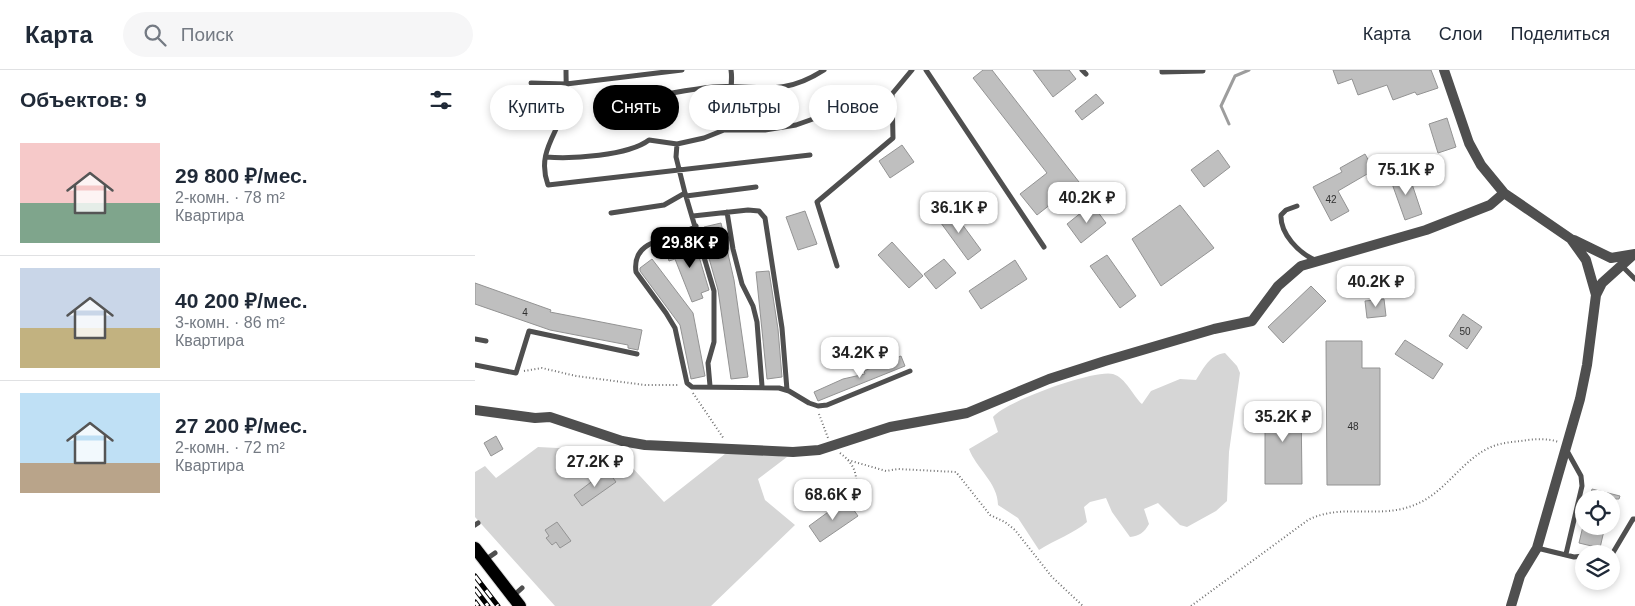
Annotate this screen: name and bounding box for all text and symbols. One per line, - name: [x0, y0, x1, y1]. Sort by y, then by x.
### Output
- search box: [123, 12, 473, 57]
- text: Карта: [25, 21, 93, 48]
- icon: search: [141, 21, 169, 49]
- text: Поиск: [181, 24, 233, 45]
- text: Карта: [1363, 24, 1411, 44]
- text: Слои: [1439, 24, 1483, 44]
- text: Поделиться: [1511, 24, 1610, 44]
- chip: Купить: [490, 85, 583, 130]
- chip: Снять: [593, 85, 679, 130]
- chip: Фильтры: [689, 85, 799, 130]
- chip: Новое: [809, 85, 897, 130]
- icon: filters: [427, 86, 455, 114]
- text: Объектов: 9: [20, 88, 147, 111]
- pin: 75.1K ₽: [1360, 154, 1452, 196]
- text: 75.1K ₽: [1378, 161, 1434, 178]
- icon: home: [60, 163, 120, 223]
- text: 29 800 ₽/мес.: [175, 164, 308, 187]
- pin: 40.2K ₽: [1041, 182, 1133, 224]
- text: 2-комн. · 78 m²: [175, 189, 285, 206]
- text: 40.2K ₽: [1059, 189, 1115, 206]
- pin: 36.1K ₽: [913, 191, 1005, 234]
- house number: 42: [1325, 194, 1337, 205]
- text: 36.1K ₽: [931, 199, 987, 216]
- text: Квартира: [175, 207, 244, 224]
- pin: 29.8K ₽: [644, 226, 736, 269]
- text: 29.8K ₽: [662, 234, 718, 251]
- pin: 40.2K ₽: [1330, 266, 1422, 308]
- text: 40.2K ₽: [1348, 273, 1404, 290]
- icon: home: [60, 288, 120, 348]
- text: 40 200 ₽/мес.: [175, 289, 308, 312]
- house number: 4: [522, 307, 528, 318]
- text: 3-комн. · 86 m²: [175, 314, 285, 331]
- house number: 50: [1459, 326, 1471, 337]
- text: Квартира: [175, 332, 244, 349]
- pin: 34.2K ₽: [814, 336, 906, 379]
- text: 34.2K ₽: [832, 344, 888, 361]
- pin: 35.2K ₽: [1237, 400, 1329, 443]
- text: 35.2K ₽: [1255, 408, 1311, 425]
- icon: home: [60, 413, 120, 473]
- text: 27 200 ₽/мес.: [175, 414, 308, 437]
- house number: 48: [1347, 421, 1359, 432]
- text: 2-комн. · 72 m²: [175, 439, 285, 456]
- pin: 27.2K ₽: [549, 446, 641, 488]
- text: 27.2K ₽: [567, 453, 623, 470]
- text: Квартира: [175, 457, 244, 474]
- pin: 68.6K ₽: [787, 478, 879, 521]
- text: 68.6K ₽: [805, 486, 861, 503]
- map controls: [1575, 490, 1620, 590]
- button: locate: [1575, 490, 1620, 535]
- button: layers: [1575, 545, 1620, 590]

